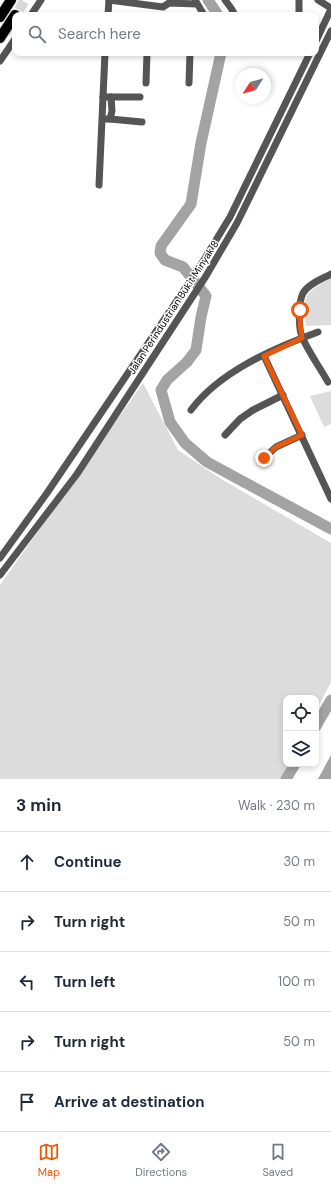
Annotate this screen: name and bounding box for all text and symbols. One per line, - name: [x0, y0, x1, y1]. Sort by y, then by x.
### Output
- search box: [12, 12, 319, 56]
- icon: search: [26, 23, 48, 45]
- text: Search here: [58, 24, 141, 44]
- north arrow: [235, 68, 271, 104]
- street label: Jalan Perindustrian Bukit Minyak 8: [125, 238, 222, 377]
- route start: [291, 301, 309, 319]
- route end: [255, 449, 273, 467]
- map controls: [283, 695, 319, 767]
- button: locate: [283, 695, 319, 731]
- button: layers: [283, 731, 319, 767]
- text: 3 min: [16, 794, 61, 816]
- text: Walk · 230 m: [238, 797, 315, 814]
- icon: ahead: [16, 851, 38, 873]
- text: Continue: [54, 852, 122, 872]
- text: 30 m: [283, 853, 315, 870]
- icon: right: [16, 911, 38, 933]
- text: Turn right: [54, 912, 125, 932]
- text: 50 m: [283, 913, 315, 930]
- icon: left: [16, 971, 38, 993]
- text: Turn left: [54, 972, 115, 992]
- text: 100 m: [278, 973, 315, 990]
- icon: right: [16, 1031, 38, 1053]
- text: Turn right: [54, 1032, 125, 1052]
- text: 50 m: [283, 1033, 315, 1050]
- icon: arrive: [16, 1091, 38, 1113]
- text: Arrive at destination: [54, 1092, 205, 1112]
- tab: Map: [38, 1141, 60, 1179]
- tab: Directions: [135, 1141, 187, 1179]
- tab: Saved: [262, 1141, 293, 1179]

